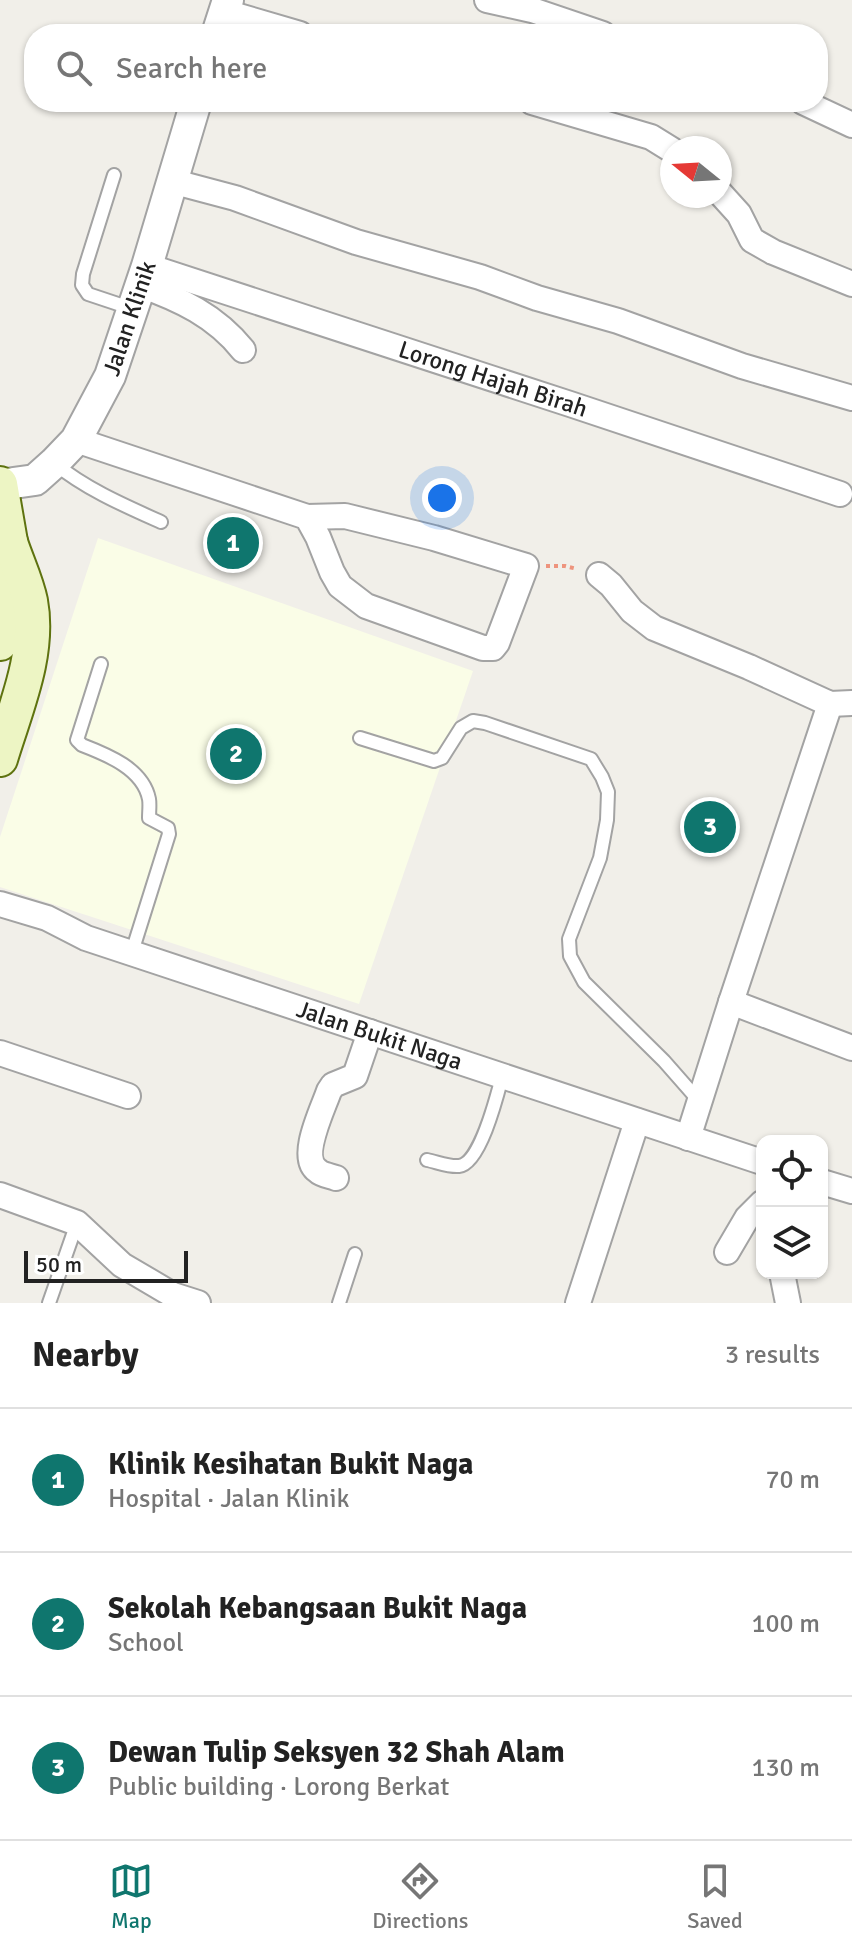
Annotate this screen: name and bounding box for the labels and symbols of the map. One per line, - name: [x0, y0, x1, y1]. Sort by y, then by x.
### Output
- north arrow: [660, 136, 732, 208]
- street label: Jalan Klinik: [96, 257, 163, 380]
- street label: Lorong Hajah Birah: [395, 334, 591, 424]
- your location: [422, 478, 462, 518]
- pin: 1: [207, 513, 259, 573]
- pin: 2: [210, 724, 262, 784]
- pin: 3: [684, 797, 736, 857]
- street label: Jalan Bukit Naga: [293, 994, 466, 1077]
- scale bar: [24, 1247, 188, 1283]

